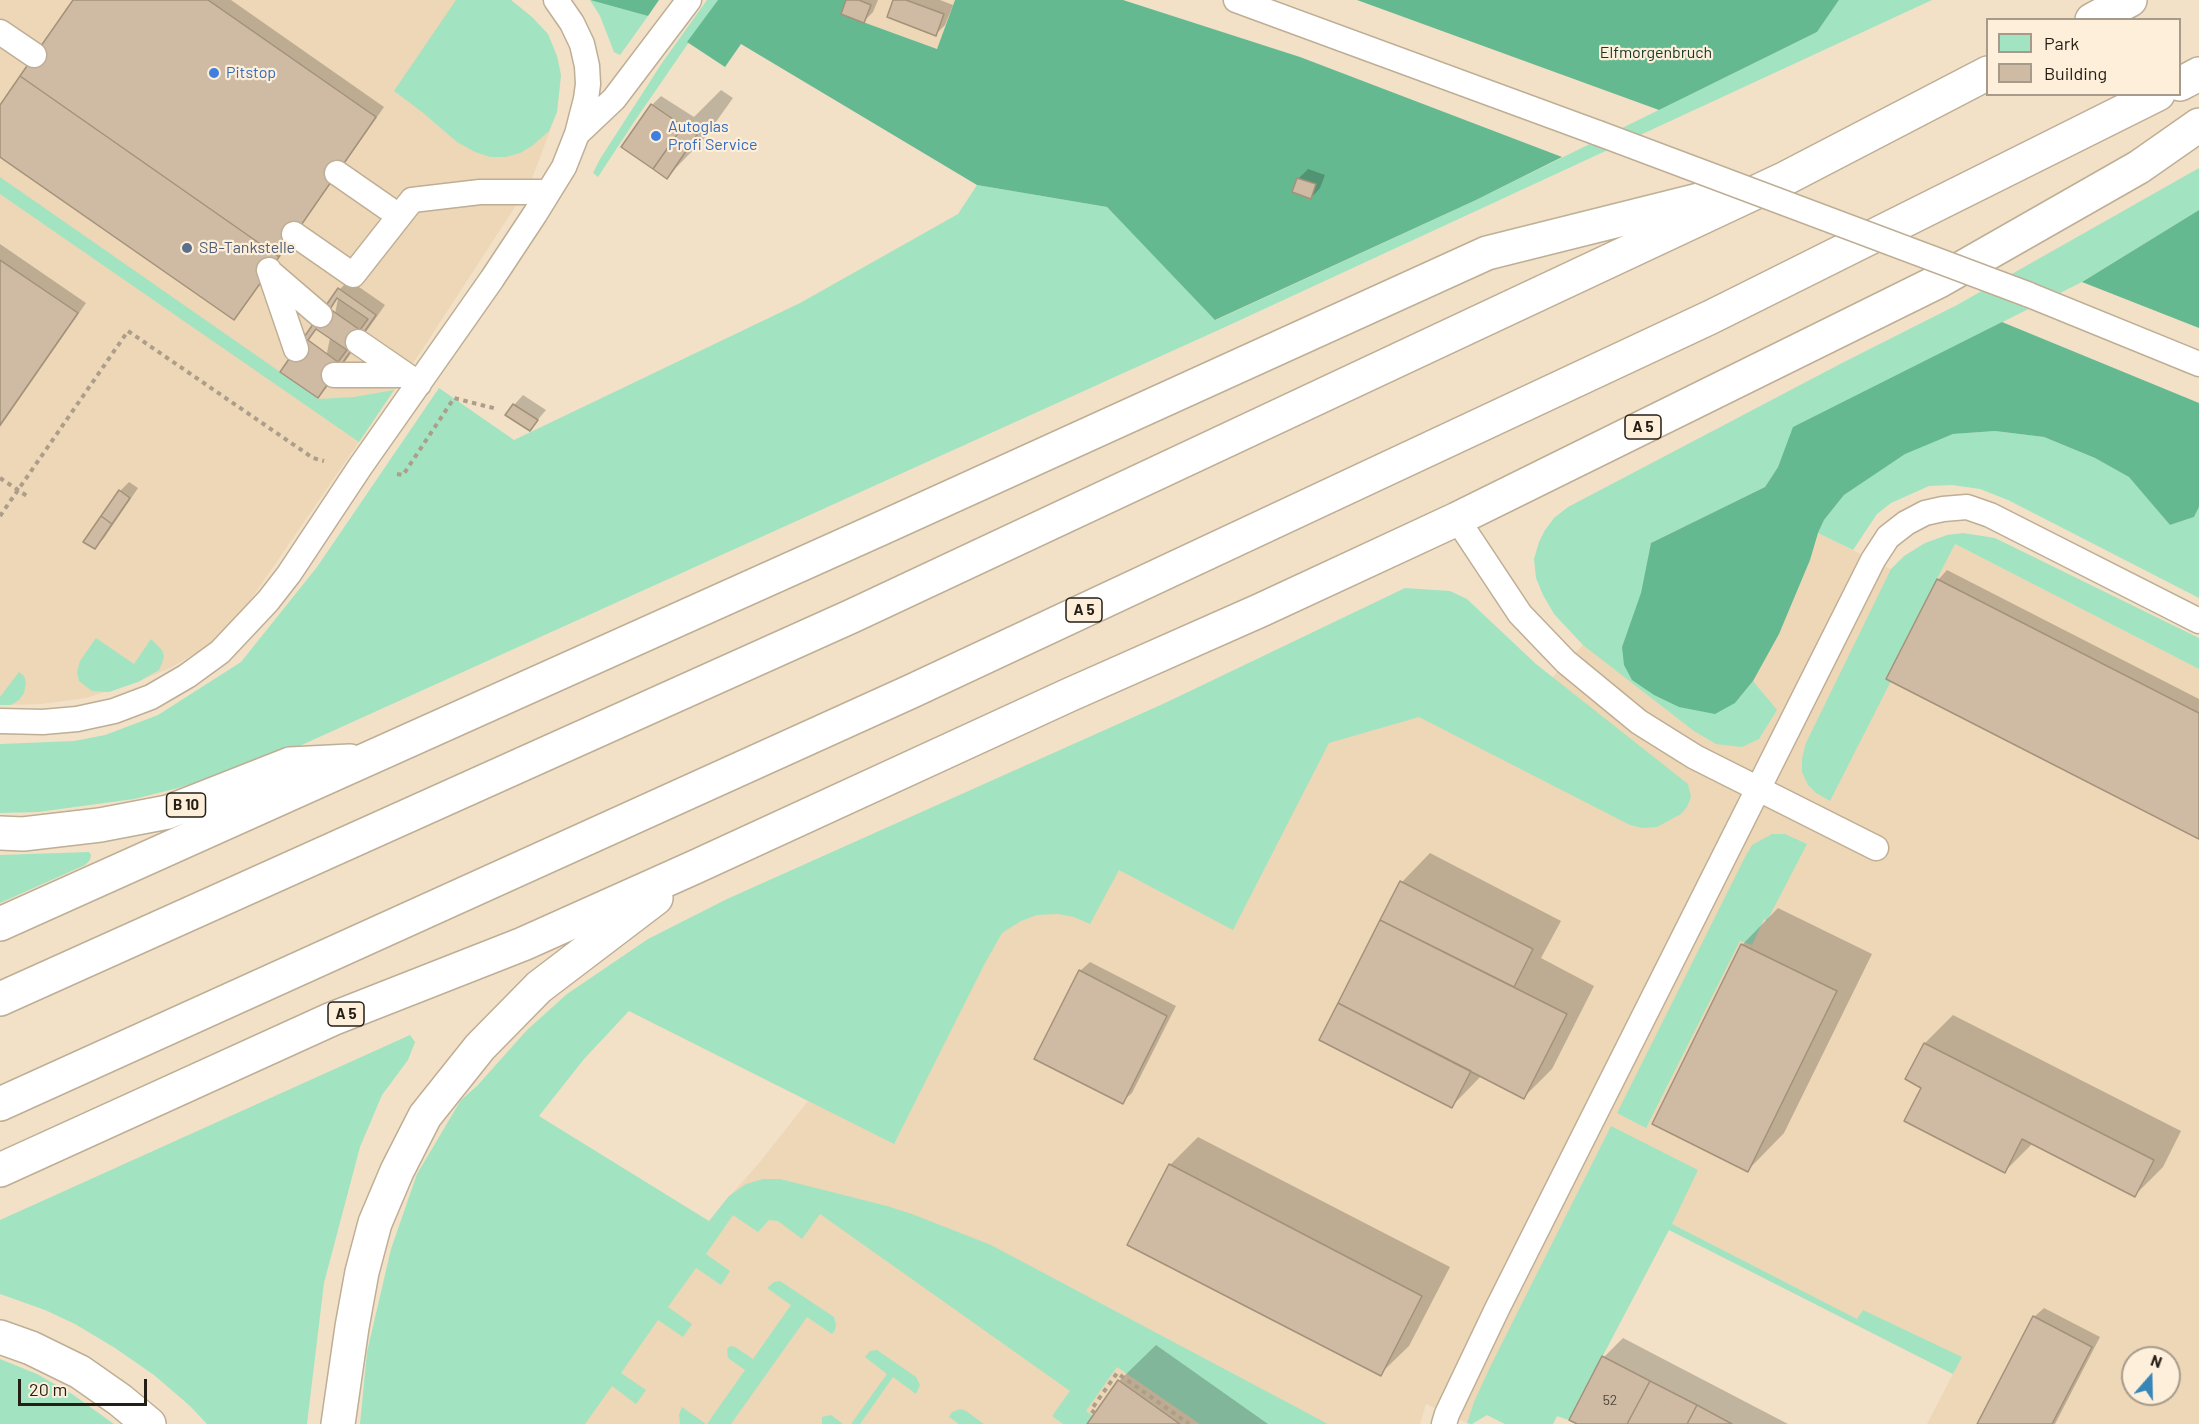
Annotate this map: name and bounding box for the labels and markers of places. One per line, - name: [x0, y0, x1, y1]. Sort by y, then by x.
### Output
- place label: Pitstop: [226, 63, 276, 83]
- marker: Pitstop: [207, 66, 221, 80]
- place label: Autoglas Profi Service: [668, 117, 758, 155]
- marker: Autoglas Profi Service: [649, 129, 663, 143]
- place label: SB-Tankstelle: [199, 238, 295, 258]
- marker: SB-Tankstelle: [180, 241, 194, 255]

